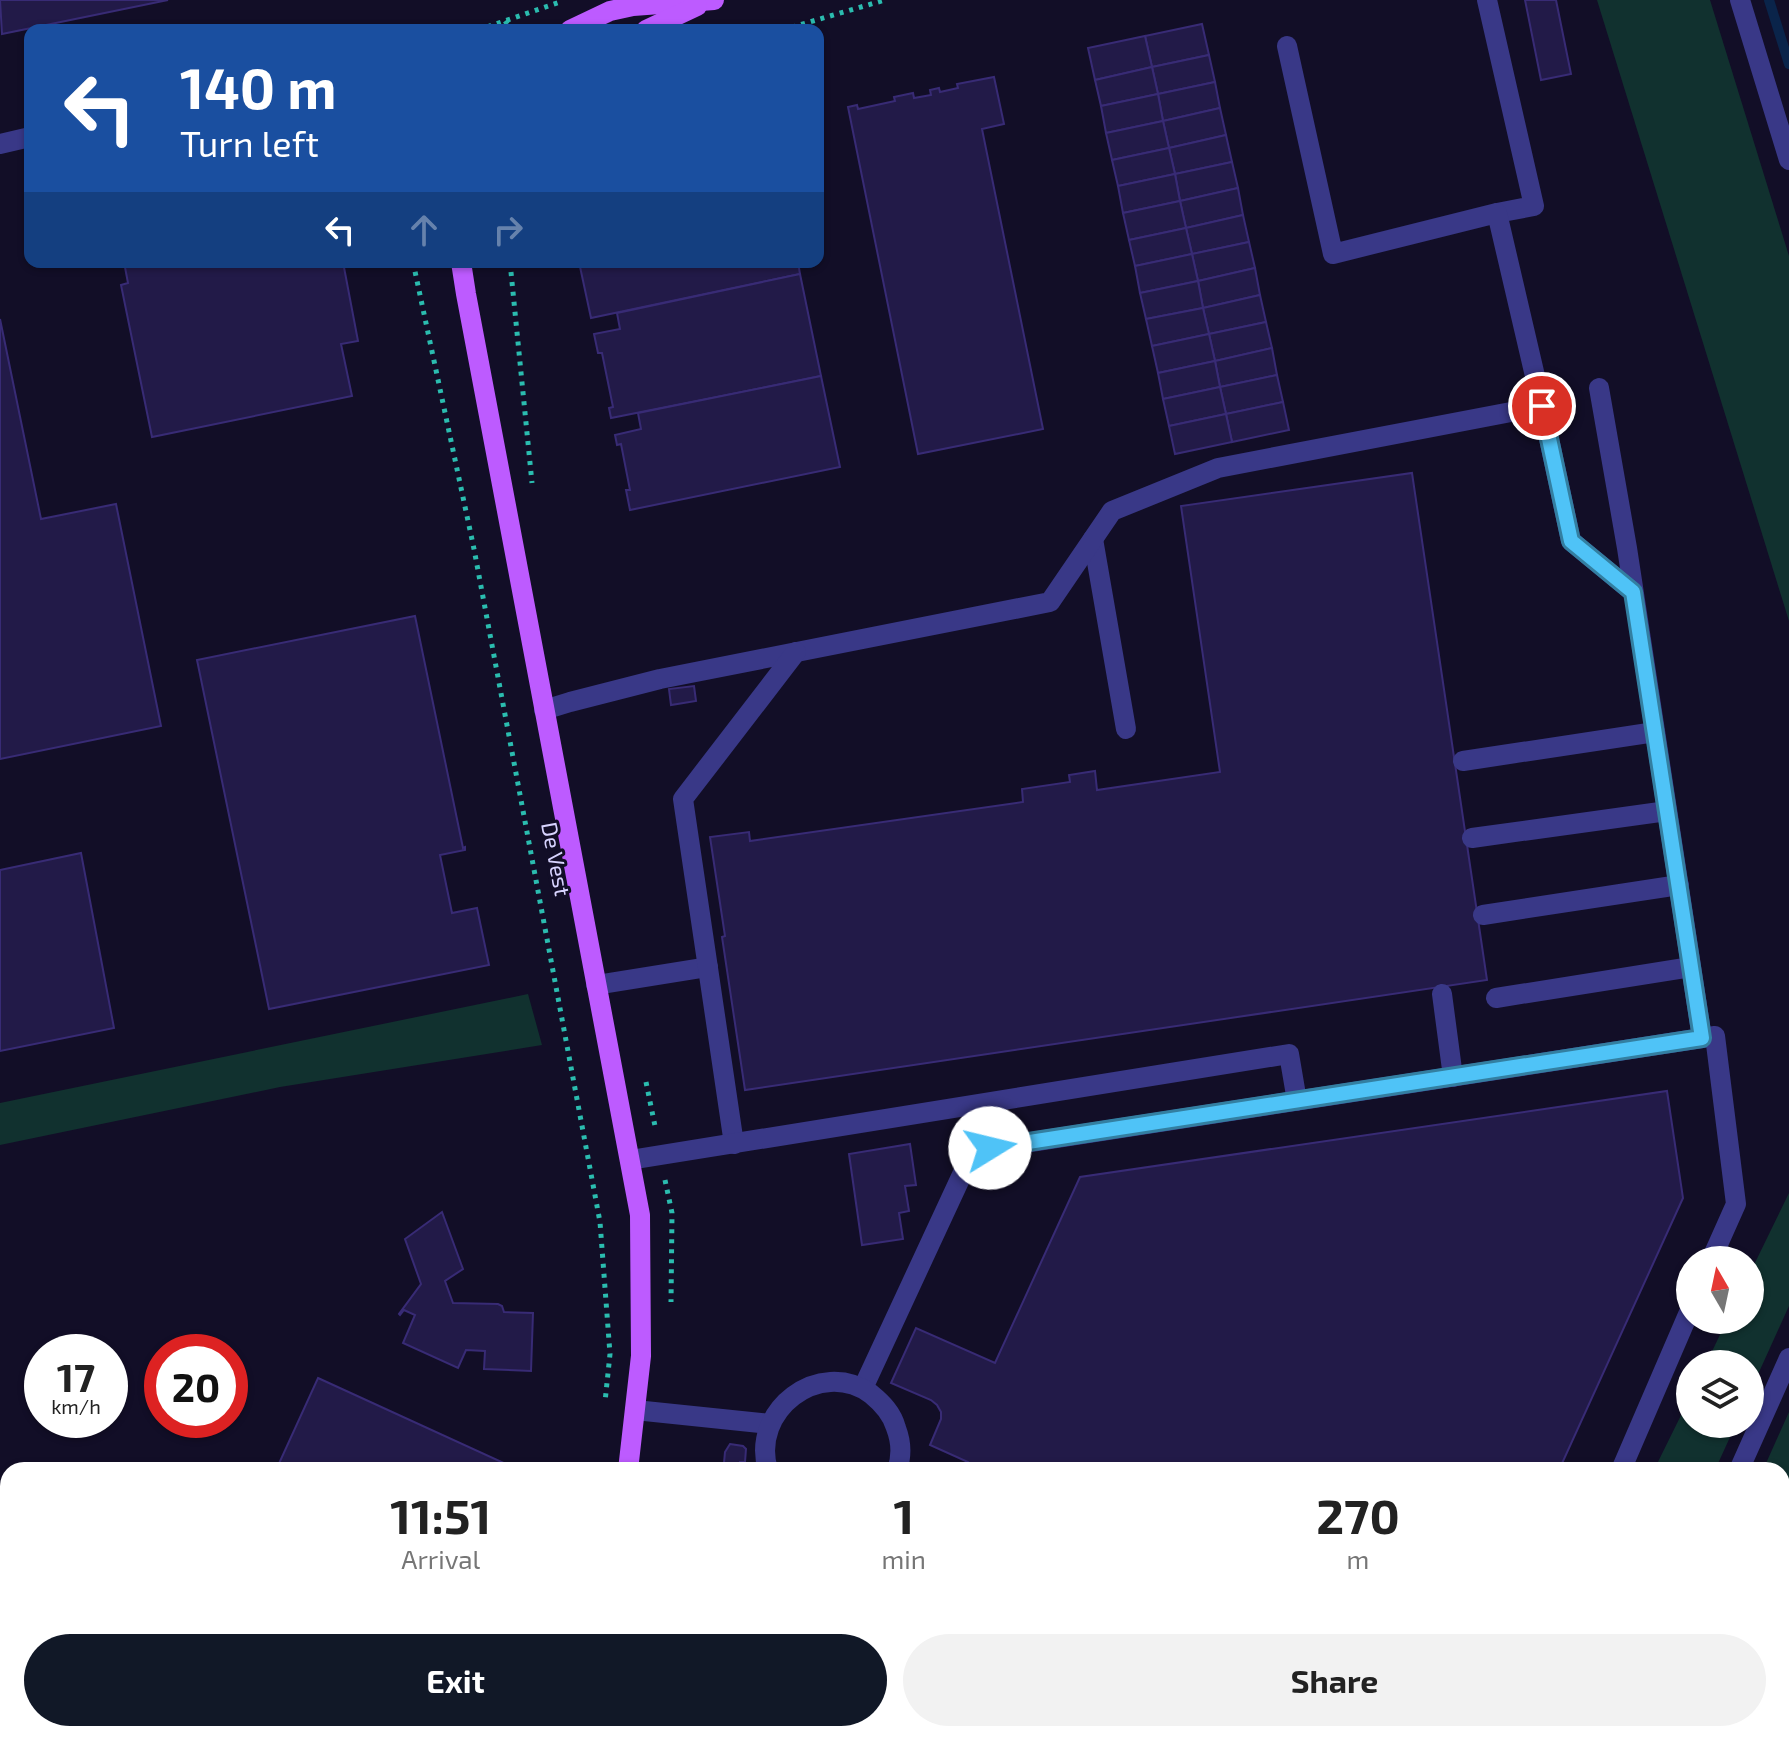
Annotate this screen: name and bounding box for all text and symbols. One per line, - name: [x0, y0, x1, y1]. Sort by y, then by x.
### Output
- text: 140 m: [180, 53, 337, 120]
- icon: left: [48, 56, 152, 160]
- text: Turn left: [180, 121, 319, 164]
- icon: left: [318, 208, 362, 252]
- icon: ahead: [402, 208, 446, 252]
- icon: right: [486, 208, 530, 252]
- pin: [1508, 372, 1576, 440]
- icon: arrive: [1520, 384, 1564, 428]
- street label: De Vest: [537, 820, 577, 898]
- position arrow: [948, 1106, 1032, 1190]
- north arrow: [1676, 1246, 1764, 1334]
- map controls: [1676, 1246, 1764, 1438]
- speed limit sign: 20: [144, 1334, 248, 1438]
- button: layers: [1676, 1350, 1764, 1438]
- text: 17: [57, 1352, 95, 1400]
- text: km/h: [51, 1394, 101, 1418]
- text: 11:51: [390, 1486, 491, 1544]
- text: 1: [893, 1486, 914, 1544]
- text: 270: [1316, 1486, 1400, 1544]
- text: Arrival: [401, 1543, 480, 1574]
- text: min: [882, 1543, 926, 1574]
- text: m: [1347, 1543, 1369, 1574]
- button: Exit: [24, 1634, 887, 1726]
- button: Share: [903, 1634, 1766, 1726]

